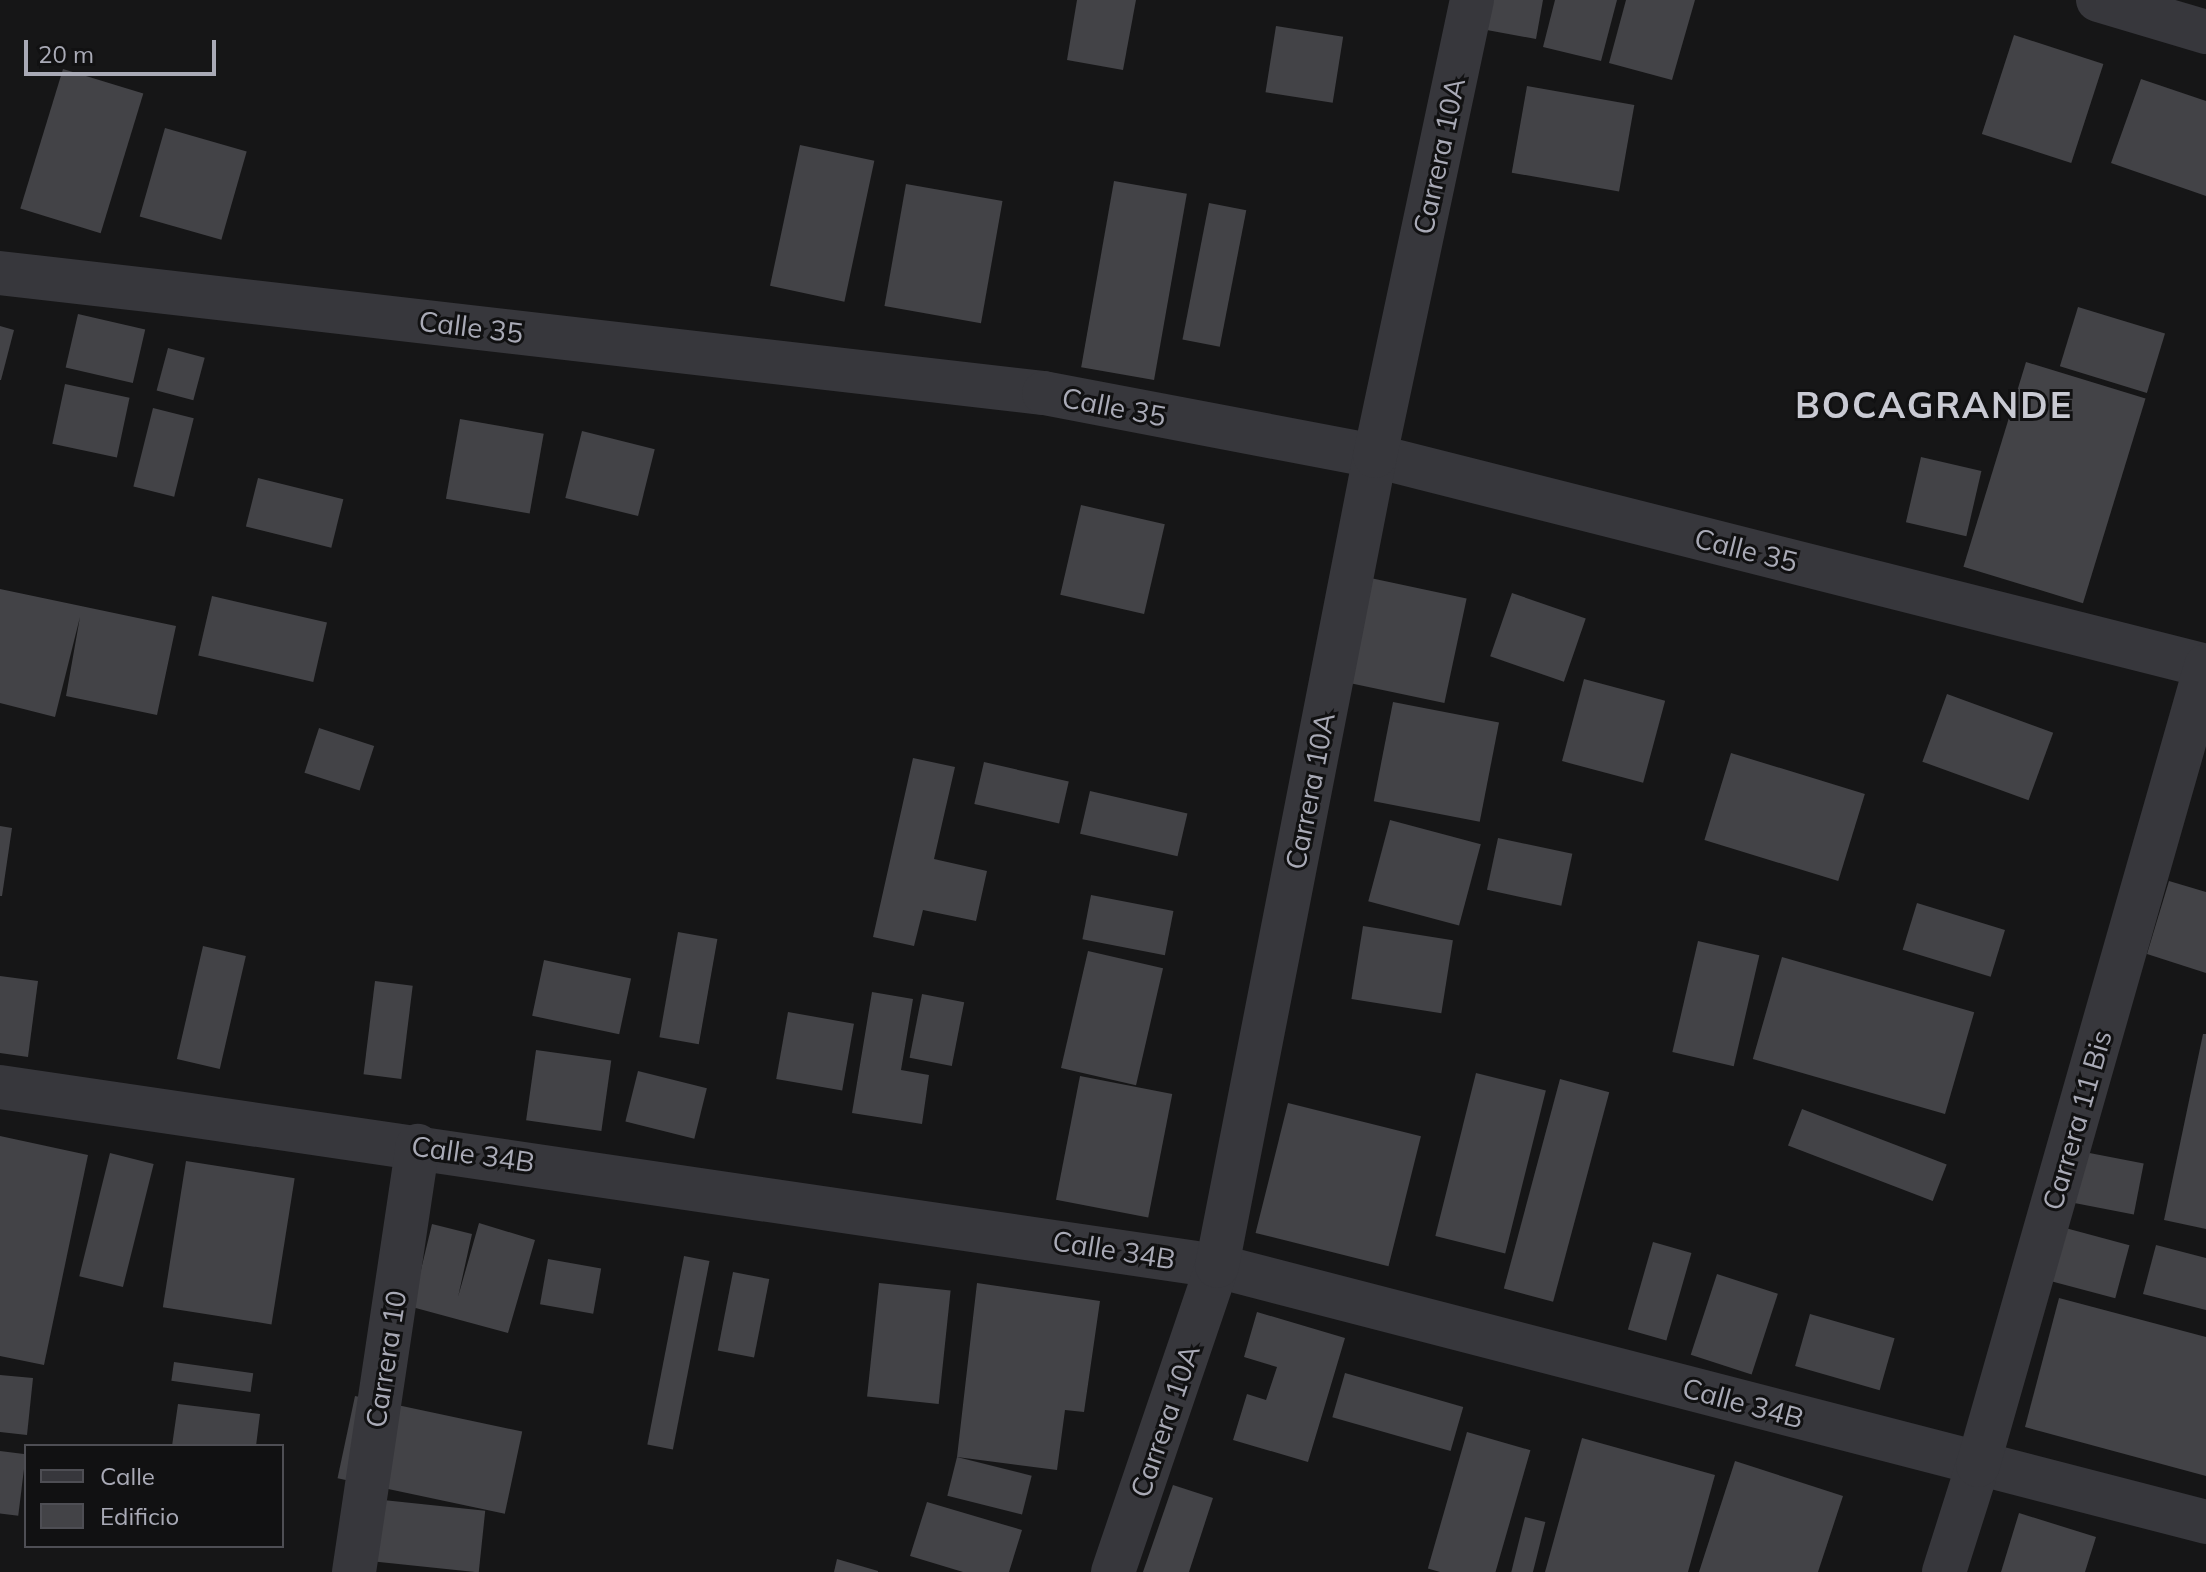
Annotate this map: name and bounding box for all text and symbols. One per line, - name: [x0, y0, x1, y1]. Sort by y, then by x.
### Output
- scale bar: [28, 24, 220, 74]
- text: 20 m: [38, 39, 94, 69]
- street label: Carrera 10A: [1406, 75, 1472, 237]
- street label: Calle 35: [417, 304, 525, 350]
- street label: Calle 35: [1059, 380, 1169, 434]
- district label: BOCAGRANDE: [1795, 383, 2073, 427]
- street label: Calle 35: [1691, 521, 1801, 579]
- street label: Carrera 10A: [1278, 710, 1342, 872]
- street label: Carrera 11 Bis: [2035, 1026, 2119, 1214]
- street label: Calle 34B: [409, 1129, 537, 1179]
- street label: Calle 34B: [1050, 1224, 1178, 1276]
- street label: Carrera 10: [359, 1288, 413, 1430]
- street label: Carrera 10A: [1123, 1340, 1207, 1502]
- street label: Calle 34B: [1679, 1371, 1807, 1435]
- legend: [24, 1444, 284, 1548]
- text: Calle: [100, 1461, 155, 1491]
- text: Edificio: [100, 1501, 179, 1531]

